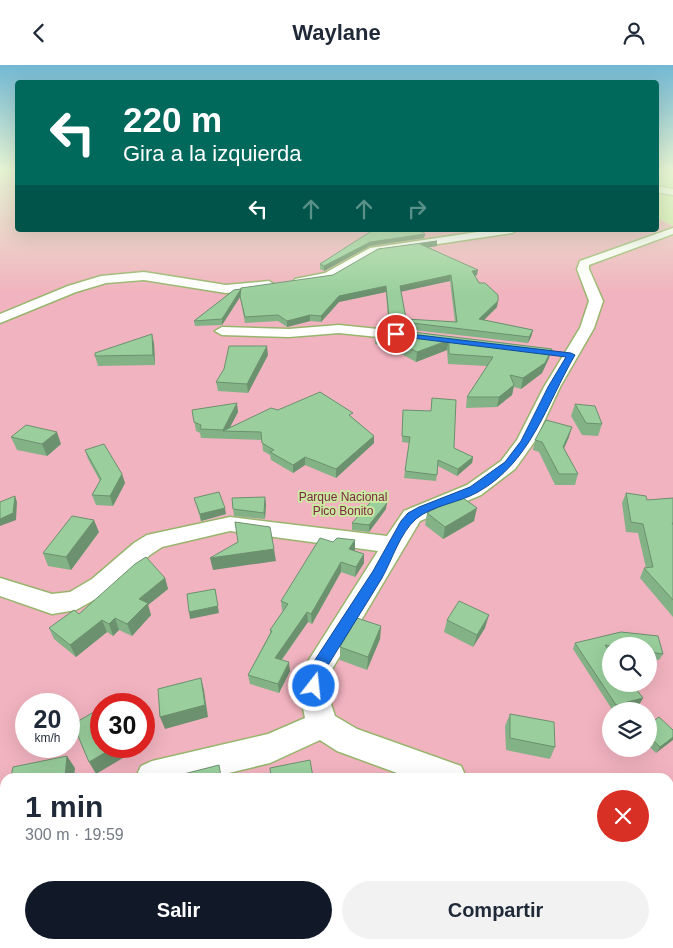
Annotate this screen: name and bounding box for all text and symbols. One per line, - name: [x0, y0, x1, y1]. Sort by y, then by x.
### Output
- icon: back: [25, 19, 53, 47]
- icon: person: [620, 19, 648, 47]
- text: Waylane: [292, 20, 381, 45]
- icon: left: [40, 100, 105, 165]
- text: 220 m: [123, 100, 222, 139]
- text: Gira a la izquierda: [123, 141, 302, 166]
- icon: left: [244, 195, 272, 223]
- icon: ahead: [297, 195, 325, 223]
- icon: ahead: [350, 195, 378, 223]
- icon: right: [403, 195, 431, 223]
- pin: [375, 313, 417, 355]
- icon: arrive: [382, 320, 410, 348]
- park label: Parque Nacional Pico Bonito: [299, 490, 387, 518]
- map controls: [602, 637, 657, 757]
- button: search: [602, 637, 657, 692]
- position arrow: [287, 659, 339, 711]
- speed limit sign: 30: [90, 693, 155, 758]
- button: layers: [602, 702, 657, 757]
- text: 20: [34, 705, 61, 733]
- text: km/h: [34, 731, 61, 745]
- text: 1 min: [25, 790, 103, 823]
- button: close: [597, 790, 649, 842]
- text: 300 m · 19:59: [25, 826, 124, 843]
- button: Salir: [25, 881, 332, 939]
- button: Compartir: [342, 881, 649, 939]

